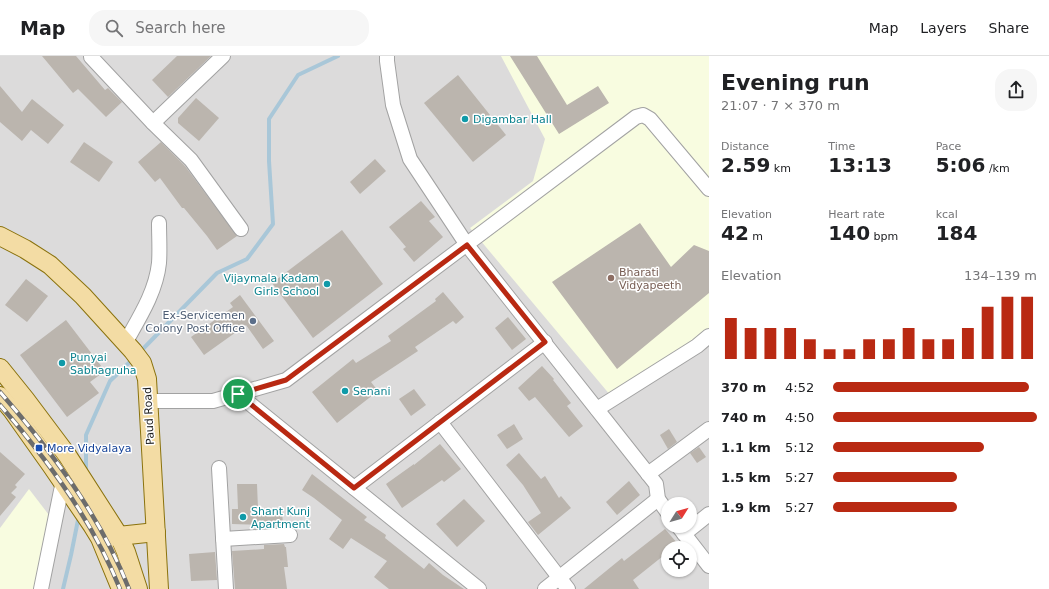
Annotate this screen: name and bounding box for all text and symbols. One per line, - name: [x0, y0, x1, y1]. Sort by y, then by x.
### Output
- search box: [89, 10, 369, 46]
- text: Map: [20, 17, 65, 39]
- icon: search: [103, 17, 125, 39]
- text: Search here: [135, 19, 225, 37]
- text: Map: [869, 20, 898, 36]
- text: Layers: [920, 20, 967, 36]
- text: Share: [989, 20, 1029, 36]
- button: share: [995, 69, 1037, 111]
- text: Evening run: [721, 70, 870, 95]
- text: 21:07 · 7 × 370 m: [721, 98, 840, 113]
- place label: Digambar Hall: [473, 113, 552, 126]
- marker: Digambar Hall: [460, 114, 470, 124]
- text: Distance: [721, 140, 769, 153]
- text: Time: [828, 140, 855, 153]
- text: Pace: [936, 140, 961, 153]
- text: 2.59: [721, 153, 770, 177]
- text: 13:13: [828, 153, 892, 177]
- text: 5:06: [936, 153, 985, 177]
- text: km: [770, 162, 791, 175]
- text: /km: [985, 162, 1010, 175]
- text: Elevation: [721, 208, 772, 221]
- text: Heart rate: [828, 208, 885, 221]
- text: kcal: [936, 208, 958, 221]
- text: 42: [721, 221, 749, 245]
- text: 140: [828, 221, 870, 245]
- text: 184: [936, 221, 977, 245]
- text: m: [749, 230, 763, 243]
- text: bpm: [870, 230, 898, 243]
- place label: Bharati Vidyapeeth: [619, 266, 681, 292]
- text: Elevation: [721, 268, 781, 283]
- text: 134–139 m: [964, 268, 1037, 283]
- place label: Vijaymala Kadam Girls School: [223, 272, 319, 298]
- marker: Bharati Vidyapeeth: [606, 273, 616, 283]
- marker: Vijaymala Kadam Girls School: [322, 279, 332, 289]
- place label: Ex-Servicemen Colony Post Office: [145, 309, 245, 335]
- marker: Ex-Servicemen Colony Post Office: [248, 316, 258, 326]
- place label: Punyai Sabhagruha: [70, 351, 137, 377]
- marker: Punyai Sabhagruha: [57, 358, 67, 368]
- pin: [221, 377, 255, 411]
- text: 370 m: [721, 380, 766, 395]
- text: 4:52: [785, 380, 814, 395]
- icon: arrive: [227, 383, 249, 405]
- place label: Senani: [353, 385, 391, 398]
- marker: Senani: [340, 386, 350, 396]
- street label: Paud Road: [141, 387, 157, 445]
- text: 740 m: [721, 410, 766, 425]
- text: 4:50: [785, 410, 814, 425]
- text: 1.1 km: [721, 440, 771, 455]
- text: 5:12: [785, 440, 814, 455]
- place label: More Vidyalaya: [47, 442, 131, 455]
- marker: More Vidyalaya: [34, 443, 44, 453]
- text: 1.5 km: [721, 470, 771, 485]
- text: 5:27: [785, 470, 814, 485]
- north arrow: [661, 497, 697, 533]
- map controls: [661, 497, 697, 577]
- text: 1.9 km: [721, 500, 771, 515]
- text: 5:27: [785, 500, 814, 515]
- place label: Shant Kunj Apartment: [251, 505, 311, 531]
- marker: Shant Kunj Apartment: [238, 512, 248, 522]
- button: locate: [661, 541, 697, 577]

